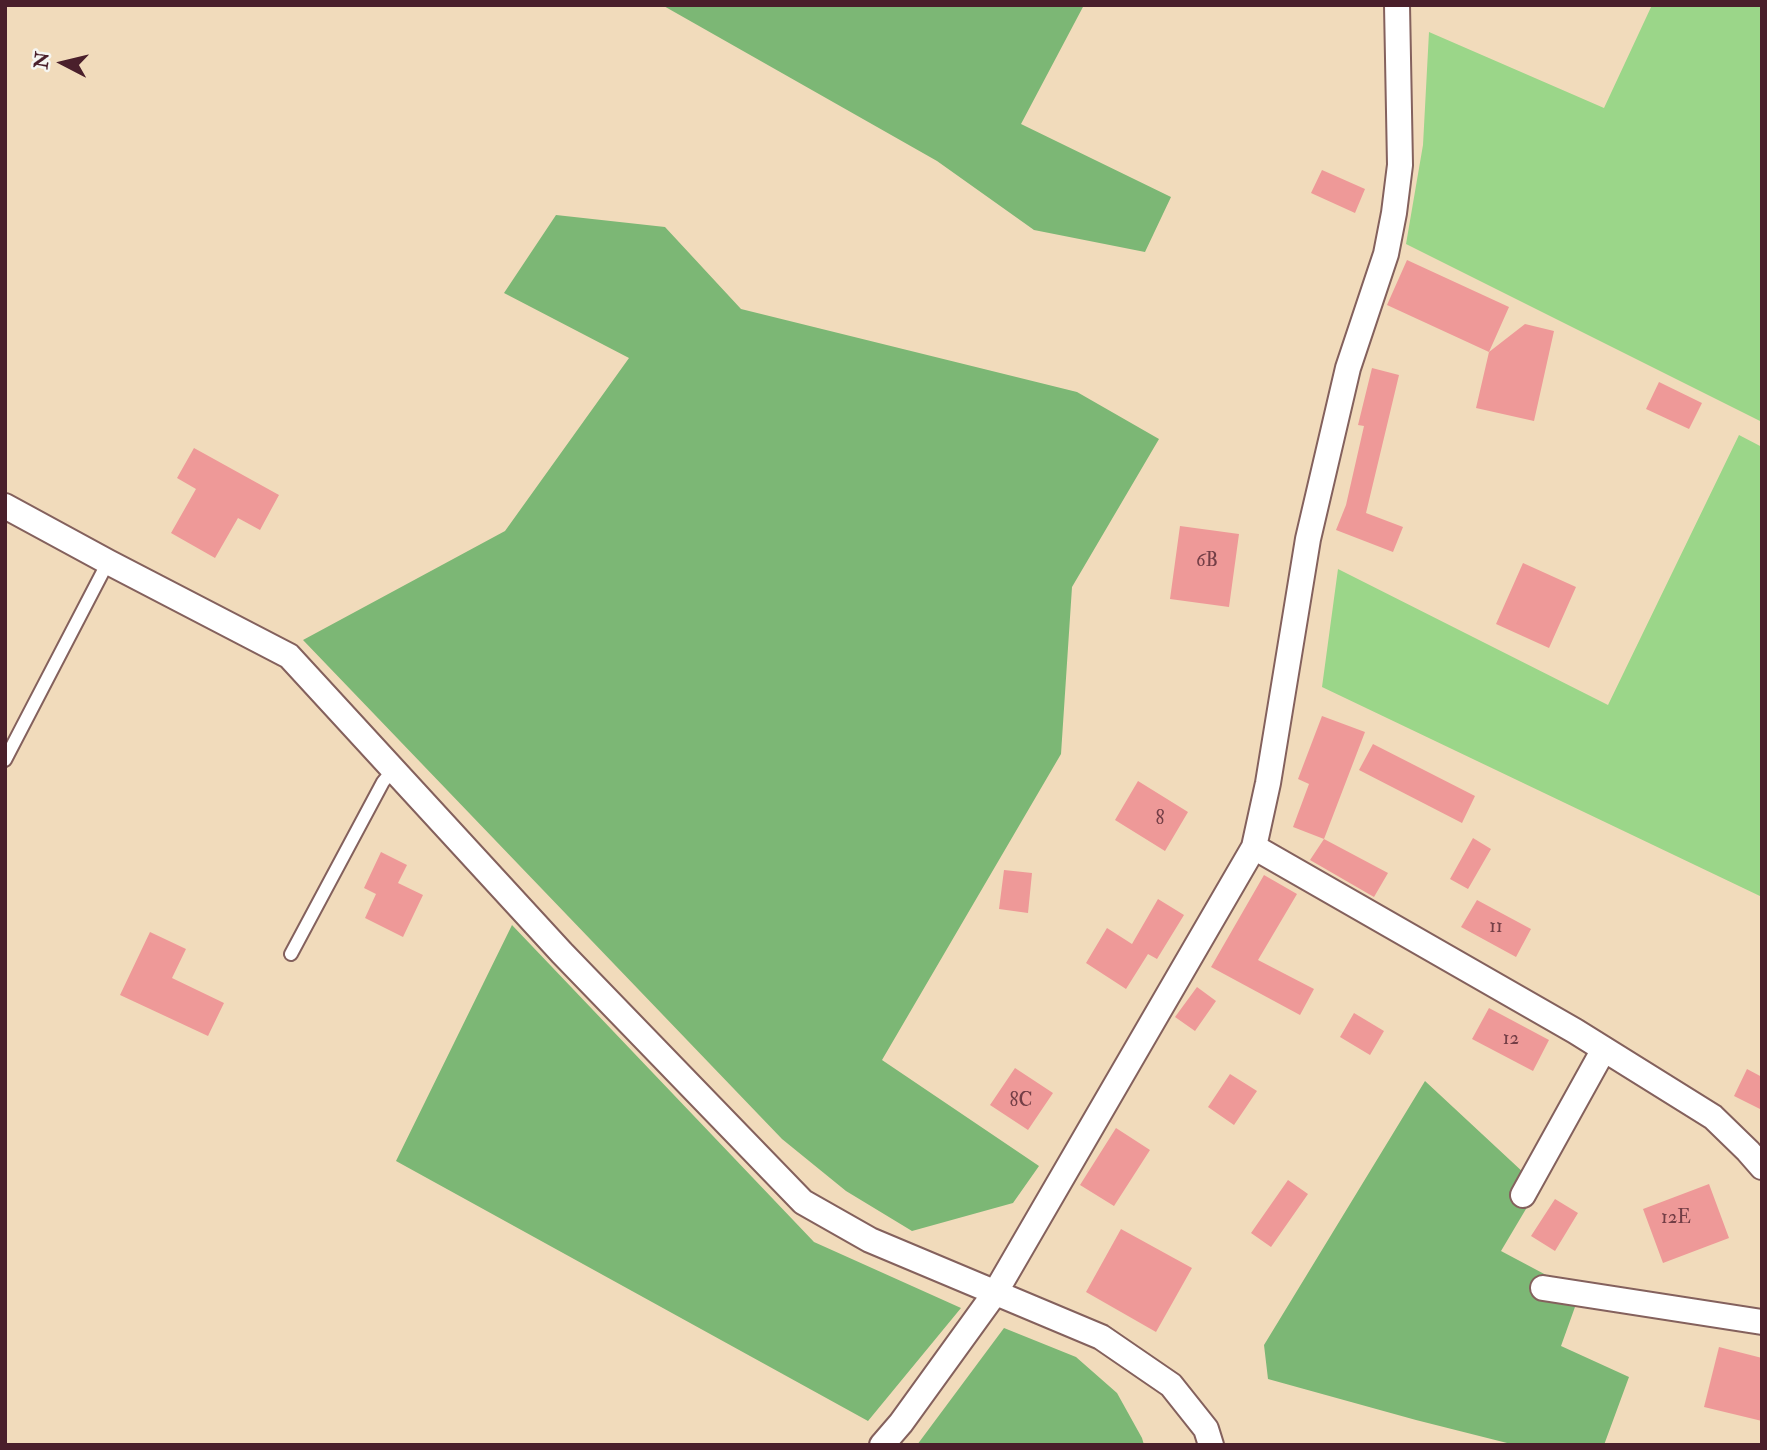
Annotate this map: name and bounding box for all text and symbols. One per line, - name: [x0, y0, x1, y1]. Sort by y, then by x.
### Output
- north arrow: [28, 28, 98, 98]
- text: N: [29, 51, 55, 70]
- house number: 6B: [1196, 551, 1218, 573]
- house number: 8: [1156, 809, 1164, 831]
- house number: 11: [1489, 917, 1503, 939]
- house number: 12: [1503, 1029, 1519, 1051]
- house number: 8C: [1010, 1091, 1032, 1113]
- house number: 12E: [1661, 1208, 1691, 1230]

